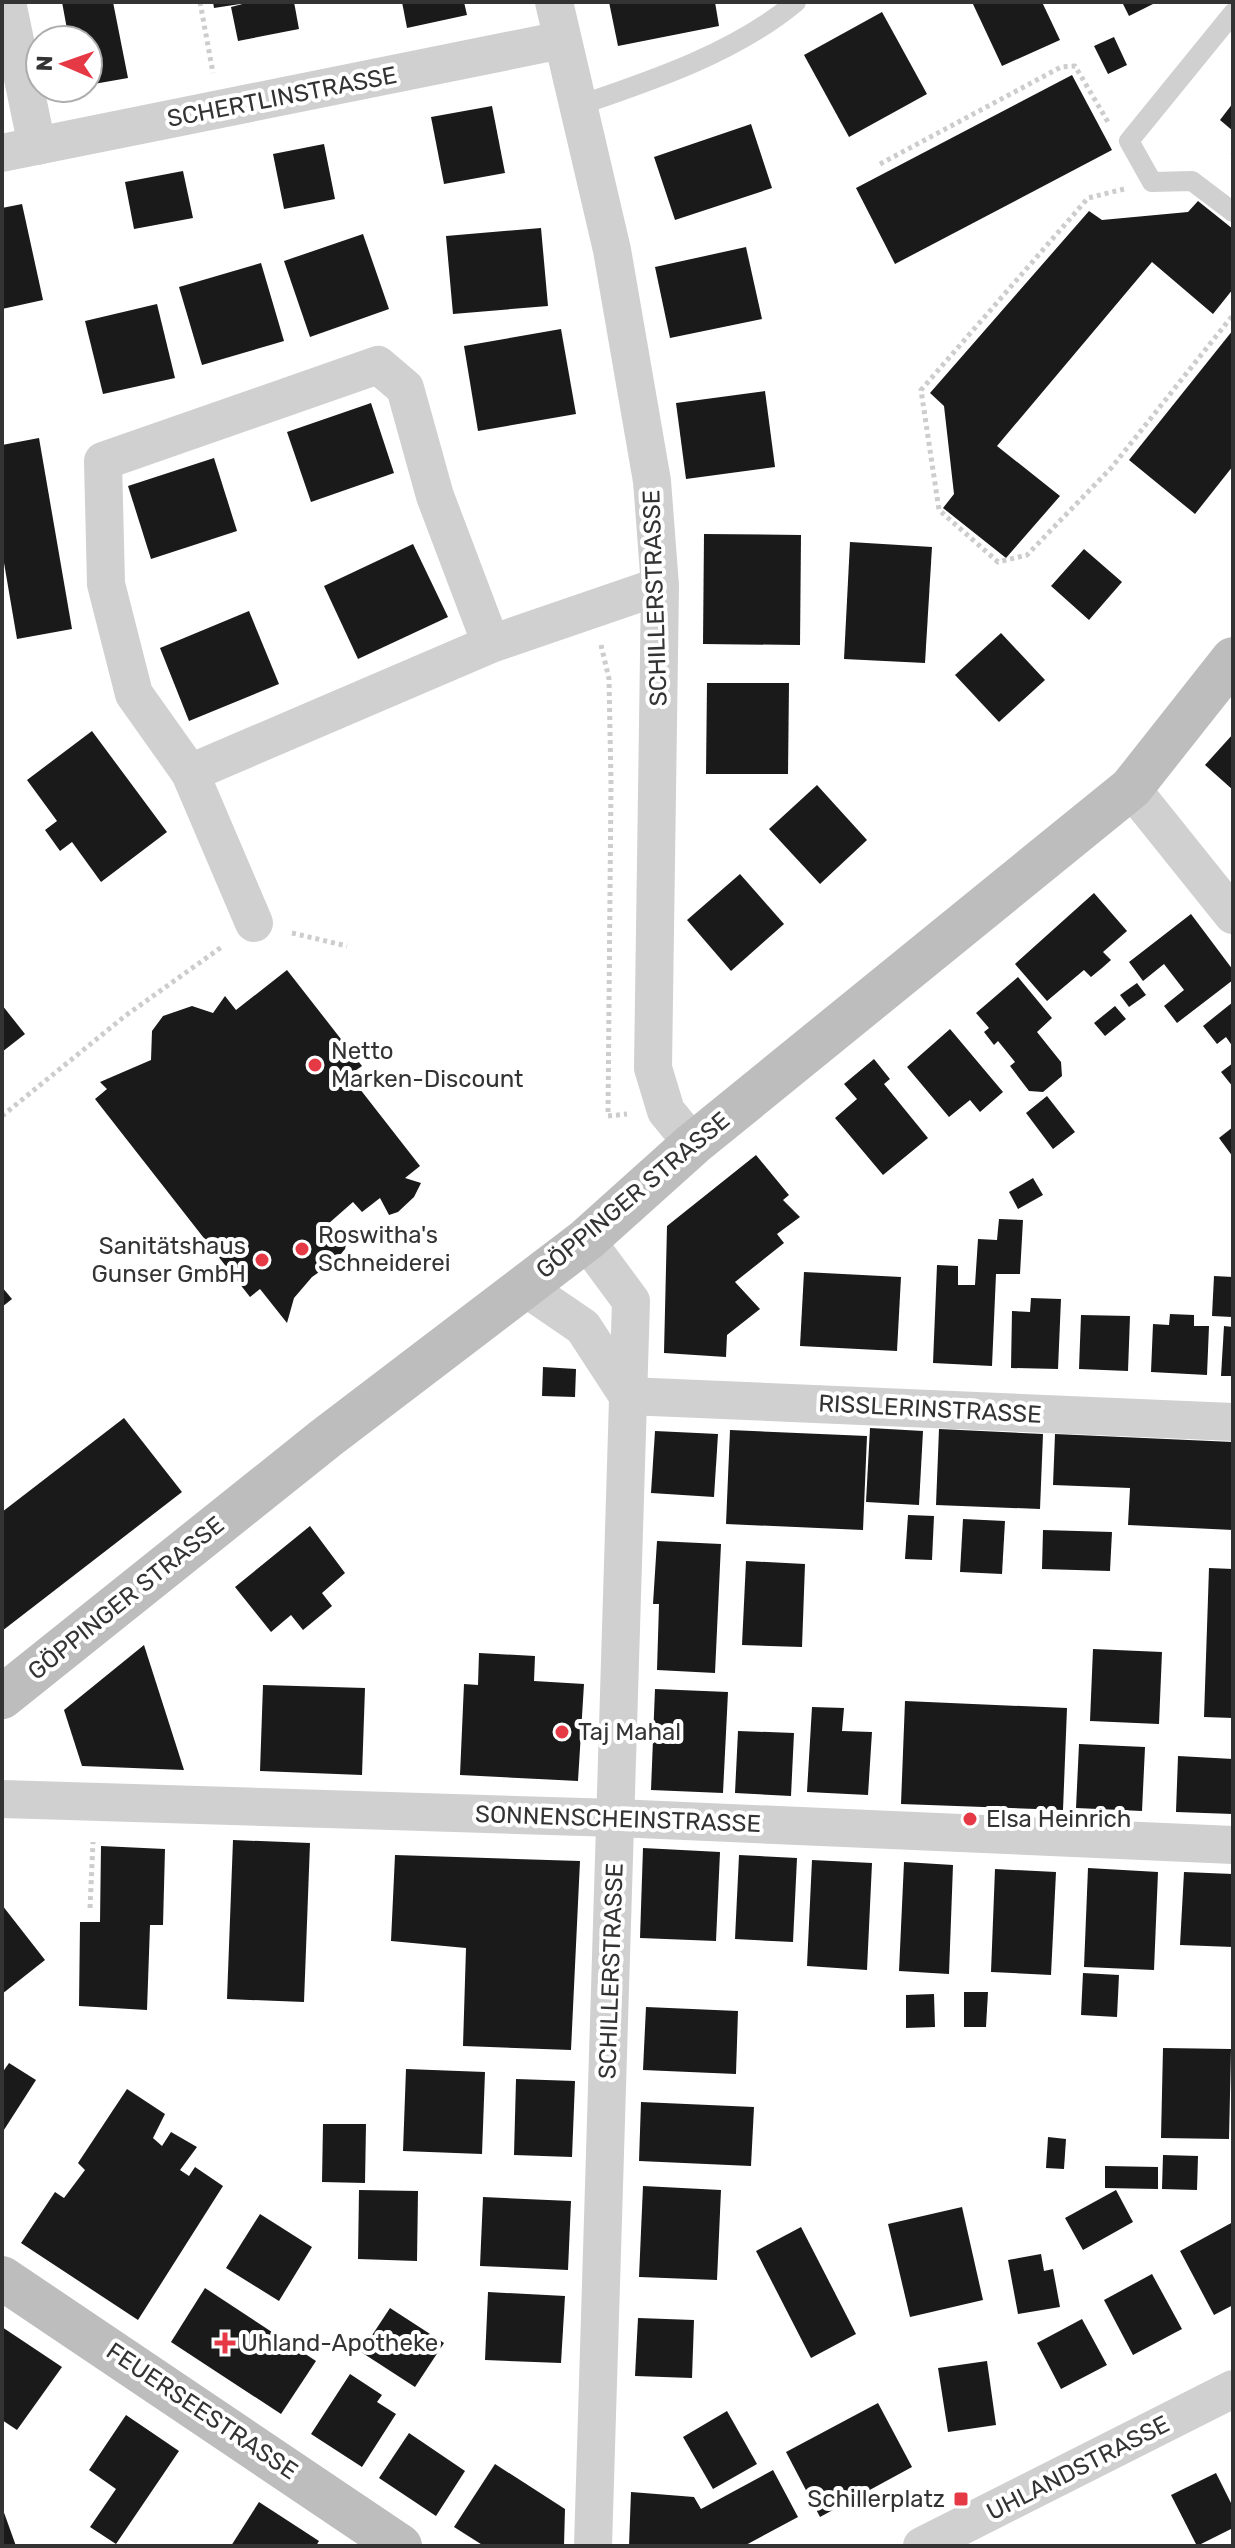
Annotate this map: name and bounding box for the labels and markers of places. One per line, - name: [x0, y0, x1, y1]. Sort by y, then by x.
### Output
- place label: Netto Marken-Discount: [331, 1037, 523, 1093]
- marker: Netto Marken-Discount: [306, 1056, 324, 1074]
- place label: Roswitha's Schneiderei: [318, 1221, 450, 1277]
- place label: Sanitätshaus Gunser GmbH: [91, 1232, 246, 1288]
- marker: Roswitha's Schneiderei: [293, 1240, 311, 1258]
- marker: Sanitätshaus Gunser GmbH: [253, 1251, 271, 1269]
- place label: Taj Mahal: [578, 1718, 681, 1746]
- marker: Taj Mahal: [553, 1723, 571, 1741]
- place label: Elsa Heinrich: [986, 1805, 1131, 1833]
- marker: Elsa Heinrich: [961, 1810, 979, 1828]
- place label: Uhland-Apotheke: [241, 2329, 438, 2357]
- marker: Uhland-Apotheke: [216, 2334, 234, 2352]
- place label: Schillerplatz: [807, 2485, 945, 2513]
- marker: Schillerplatz: [952, 2490, 970, 2508]

